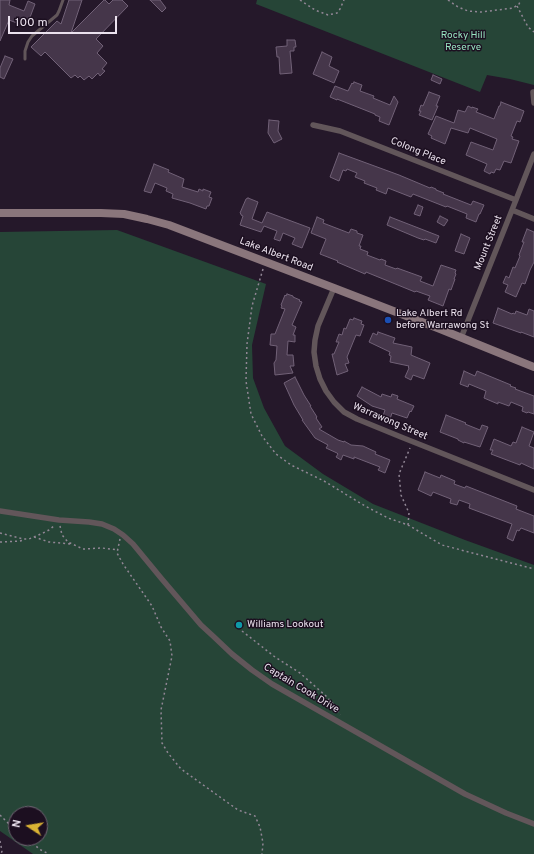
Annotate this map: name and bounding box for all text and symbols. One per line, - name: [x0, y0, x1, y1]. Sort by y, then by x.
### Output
- scale bar: [10, 8, 119, 34]
- text: 100 m: [15, 15, 48, 31]
- park label: Rocky Hill Reserve: [441, 30, 485, 54]
- street label: Colong Place: [388, 135, 448, 169]
- street label: Mount Street: [472, 214, 506, 272]
- street label: Lake Albert Road: [238, 235, 314, 275]
- place label: Lake Albert Rd before Warrawong St: [396, 308, 489, 332]
- marker: Lake Albert Rd before Warrawong St: [383, 315, 393, 325]
- street label: Warrawong Street: [351, 401, 429, 443]
- place label: Williams Lookout: [247, 619, 324, 631]
- marker: Williams Lookout: [234, 620, 244, 630]
- street label: Captain Cook Drive: [261, 662, 341, 716]
- north arrow: [8, 806, 48, 846]
- text: N: [10, 818, 25, 829]

